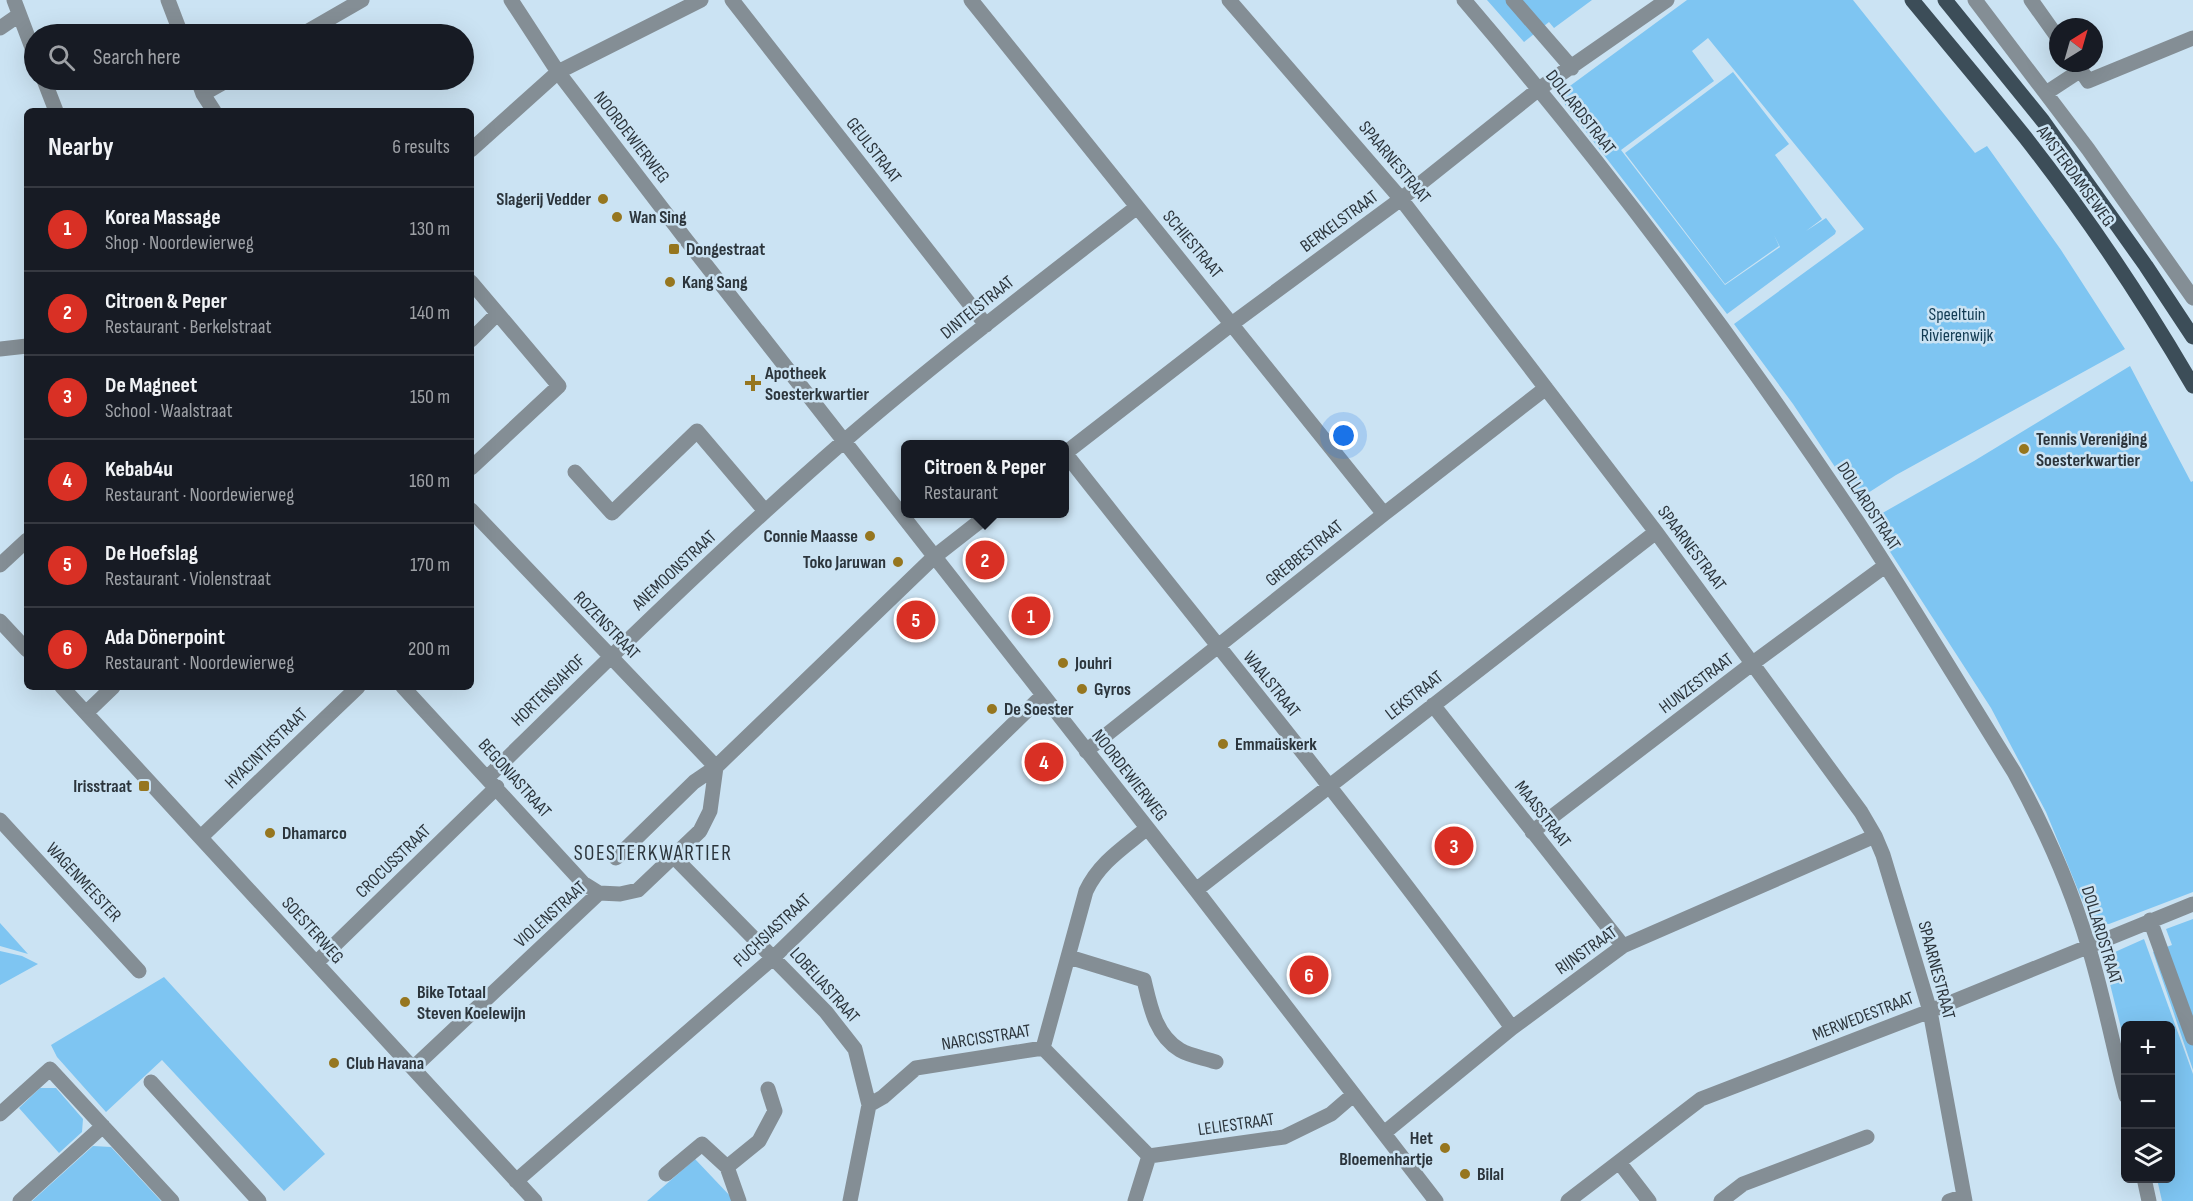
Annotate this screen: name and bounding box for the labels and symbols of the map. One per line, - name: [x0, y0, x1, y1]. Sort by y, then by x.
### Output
- north arrow: [2049, 18, 2103, 72]
- street label: DOLLARDSTRAAT: [1541, 66, 1620, 159]
- street label: NOORDEWIERWEG: [589, 87, 674, 187]
- street label: GEULSTRAAT: [842, 113, 906, 187]
- street label: SPAARNESTRAAT: [1354, 117, 1435, 208]
- street label: AMSTERDAMSEWEG: [2032, 121, 2119, 231]
- street label: BERKELSTRAAT: [1296, 186, 1382, 257]
- place label: Slagerij Vedder: [496, 189, 591, 210]
- marker: Slagerij Vedder: [596, 192, 610, 206]
- street label: SCHIESTRAAT: [1158, 206, 1227, 282]
- place label: Wan Sing: [629, 207, 687, 228]
- marker: Wan Sing: [610, 210, 624, 224]
- place label: Dongestraat: [686, 239, 765, 260]
- marker: Dongestraat: [667, 242, 681, 256]
- street label: DINTELSTRAAT: [936, 271, 1018, 343]
- place label: Kang Sang: [682, 272, 748, 293]
- marker: Kang Sang: [663, 275, 677, 289]
- park label: Speeltuin Rivierenwijk: [1921, 304, 1993, 346]
- place label: Apotheek Soesterkwartier: [764, 363, 869, 405]
- marker: Apotheek Soesterkwartier: [746, 376, 760, 390]
- your location: [1329, 421, 1358, 450]
- place label: Tennis Vereniging Soesterkwartier: [2036, 429, 2148, 471]
- marker: Tennis Vereniging Soesterkwartier: [2017, 442, 2031, 456]
- street label: DOLLARDSTRAAT: [1832, 458, 1905, 554]
- street label: SPAARNESTRAAT: [1653, 502, 1730, 595]
- street label: GREBBESTRAAT: [1261, 516, 1347, 591]
- street label: ANEMOONSTRAAT: [627, 526, 721, 615]
- place label: Connie Maasse: [763, 526, 858, 547]
- marker: Connie Maasse: [863, 529, 877, 543]
- pin: 2: [966, 538, 1004, 582]
- place label: Toko Jaruwan: [803, 552, 886, 573]
- marker: Toko Jaruwan: [891, 555, 905, 569]
- street label: ROZENSTRAAT: [569, 587, 644, 664]
- pin: 1: [1012, 594, 1050, 638]
- pin: 5: [896, 598, 936, 642]
- street label: WAALSTRAAT: [1239, 647, 1305, 722]
- street label: HUNZESTRAAT: [1655, 649, 1738, 718]
- street label: HORTENSIAHOF: [507, 650, 590, 731]
- place label: Jouhri: [1074, 653, 1112, 674]
- marker: Jouhri: [1056, 656, 1070, 670]
- street label: LEKSTRAAT: [1381, 666, 1447, 724]
- place label: Gyros: [1094, 679, 1131, 700]
- marker: Gyros: [1075, 682, 1089, 696]
- place label: De Soester: [1004, 699, 1074, 720]
- marker: De Soester: [985, 702, 999, 716]
- street label: HYACINTHSTRAAT: [221, 704, 312, 793]
- street label: NOORDEWIERWEG: [1087, 725, 1172, 825]
- place label: Emmaüskerk: [1235, 734, 1317, 755]
- street label: BEGONIASTRAAT: [474, 735, 556, 822]
- marker: Emmaüskerk: [1216, 737, 1230, 751]
- pin: 4: [1024, 740, 1064, 784]
- place label: Irisstraat: [73, 776, 132, 797]
- street label: MAASSTRAAT: [1510, 777, 1575, 852]
- marker: Irisstraat: [137, 779, 151, 793]
- street label: CROCUSSTRAAT: [351, 820, 435, 902]
- place label: Dhamarco: [282, 823, 347, 844]
- pin: 3: [1434, 824, 1474, 868]
- marker: Dhamarco: [263, 826, 277, 840]
- street label: WAGENMEESTER: [42, 838, 126, 926]
- district label: SOESTERKWARTIER: [574, 841, 732, 866]
- street label: VIOLENSTRAAT: [510, 877, 590, 952]
- street label: DOLLARDSTRAAT: [2077, 884, 2126, 987]
- street label: FUCHSIASTRAAT: [729, 889, 815, 971]
- street label: SOESTERWEG: [277, 893, 348, 968]
- street label: SPAARNESTRAAT: [1913, 919, 1960, 1022]
- street label: RIJNSTRAAT: [1552, 922, 1621, 979]
- street label: LOBELIASTRAAT: [785, 943, 864, 1027]
- pin: 6: [1290, 952, 1328, 998]
- place label: Bike Totaal Steven Koelewijn: [417, 982, 526, 1024]
- street label: MERWEDESTRAAT: [1809, 987, 1917, 1045]
- marker: Bike Totaal Steven Koelewijn: [398, 995, 412, 1009]
- street label: NARCISSTRAAT: [940, 1020, 1032, 1055]
- place label: Club Havana: [346, 1053, 424, 1074]
- marker: Club Havana: [327, 1056, 341, 1070]
- street label: LELIESTRAAT: [1196, 1109, 1276, 1140]
- place label: Het Bloemenhartje: [1339, 1128, 1433, 1170]
- marker: Het Bloemenhartje: [1438, 1141, 1452, 1155]
- place label: Bilal: [1477, 1164, 1504, 1185]
- marker: Bilal: [1458, 1167, 1472, 1181]

